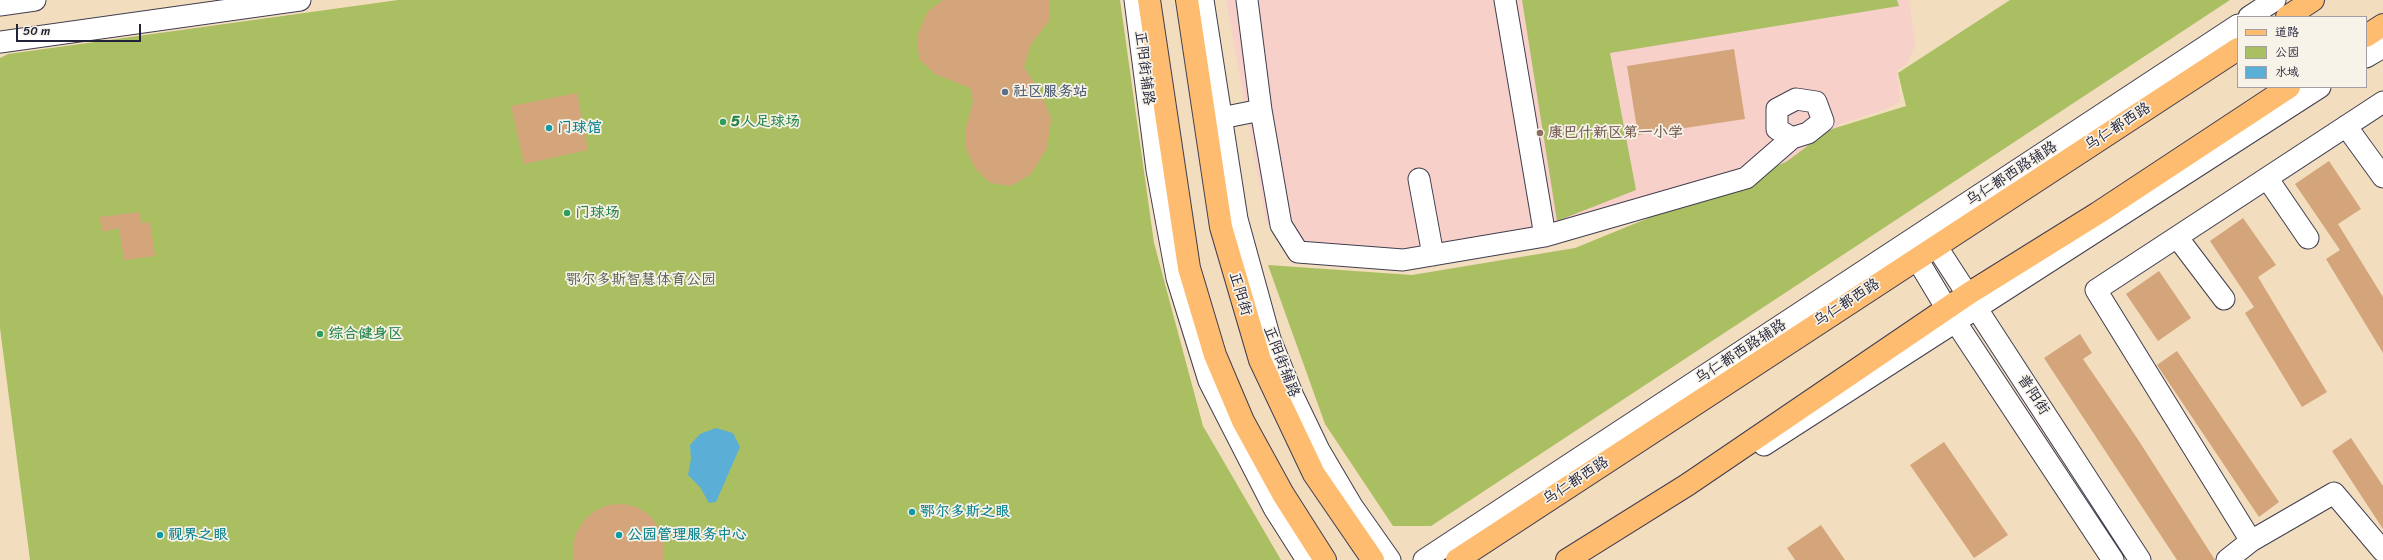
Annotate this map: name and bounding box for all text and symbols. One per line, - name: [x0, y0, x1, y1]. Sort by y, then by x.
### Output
- scale bar: [18, 16, 143, 42]
- legend: [2237, 16, 2367, 88]
- text: 50 m: [23, 20, 50, 42]
- text: 道路: [2275, 21, 2299, 43]
- street label: 正阳街辅路: [1130, 30, 1158, 106]
- text: 公园: [2275, 41, 2299, 63]
- text: 水域: [2275, 61, 2299, 83]
- place label: 社区服务站: [1013, 83, 1088, 101]
- marker: 社区服务站: [1000, 87, 1010, 97]
- street label: 乌仁都西路: [2082, 99, 2154, 155]
- place label: 5人足球场: [731, 113, 800, 131]
- marker: 5人足球场: [718, 117, 728, 127]
- place label: 门球馆: [557, 119, 602, 137]
- marker: 门球馆: [544, 123, 554, 133]
- place label: 康巴什新区第一小学: [1548, 124, 1683, 142]
- marker: 康巴什新区第一小学: [1535, 128, 1545, 138]
- street label: 乌仁都西路辅路: [1963, 138, 2061, 210]
- place label: 门球场: [575, 204, 620, 222]
- marker: 门球场: [562, 208, 572, 218]
- street label: 正阳街: [1225, 270, 1255, 318]
- park label: 鄂尔多斯智慧体育公园: [566, 271, 716, 289]
- street label: 乌仁都西路: [1811, 275, 1883, 331]
- street label: 乌仁都西路辅路: [1692, 316, 1790, 388]
- street label: 正阳街辅路: [1259, 324, 1303, 400]
- place label: 综合健身区: [328, 325, 403, 343]
- marker: 综合健身区: [315, 329, 325, 339]
- street label: 普阳街: [2013, 371, 2053, 419]
- street label: 乌仁都西路: [1540, 453, 1612, 509]
- place label: 鄂尔多斯之眼: [920, 503, 1010, 521]
- marker: 鄂尔多斯之眼: [907, 507, 917, 517]
- place label: 视界之眼: [168, 526, 228, 544]
- place label: 公园管理服务中心: [627, 526, 747, 544]
- marker: 视界之眼: [155, 530, 165, 540]
- marker: 公园管理服务中心: [614, 530, 624, 540]

